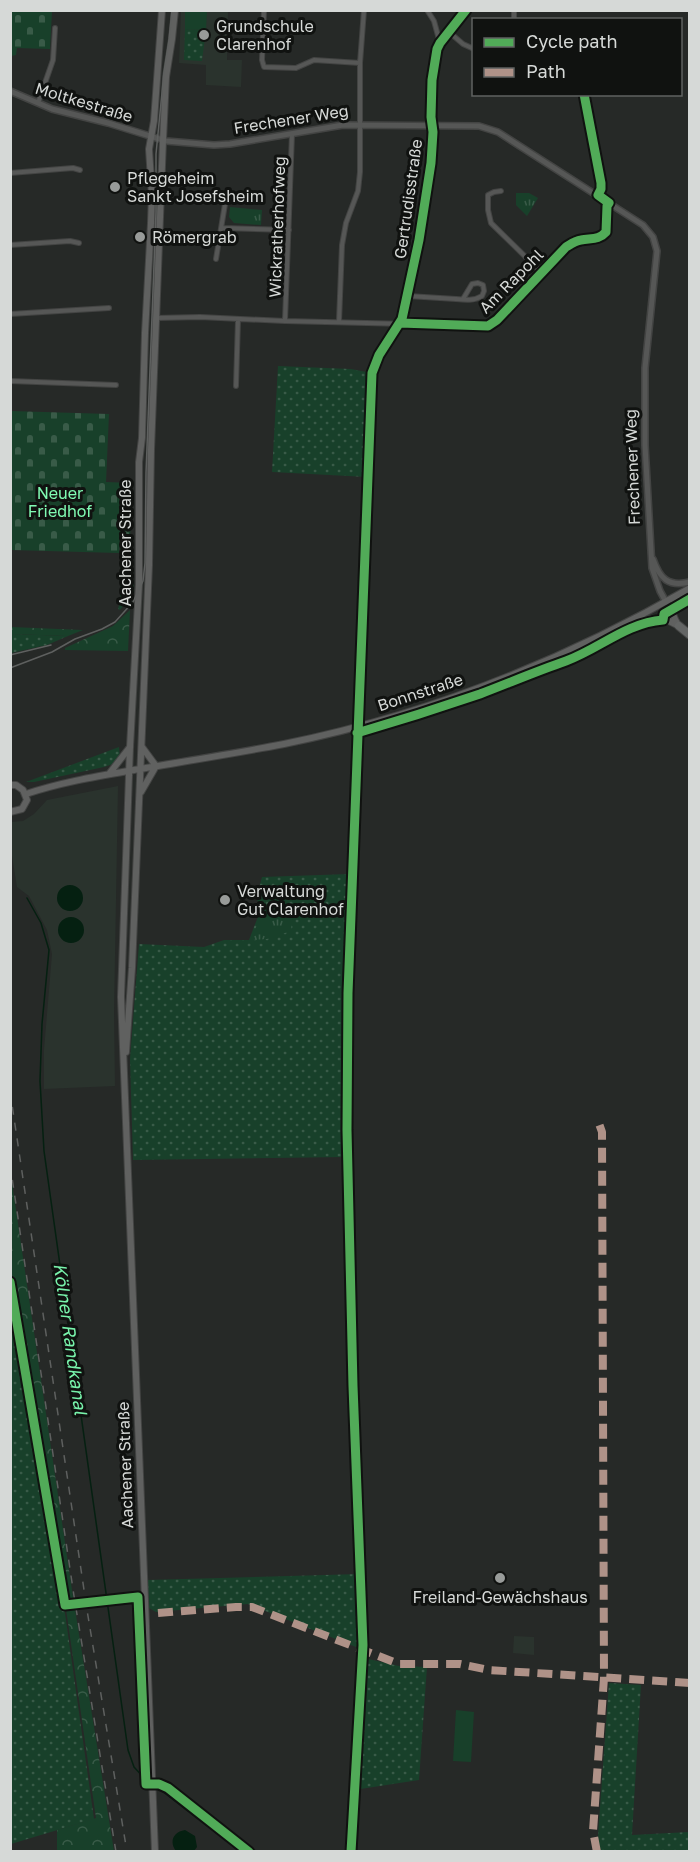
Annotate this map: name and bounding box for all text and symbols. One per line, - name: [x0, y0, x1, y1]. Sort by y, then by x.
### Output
- place label: Grundschule Clarenhof: [216, 16, 314, 54]
- legend: [472, 18, 682, 96]
- marker: Grundschule Clarenhof: [197, 28, 211, 42]
- text: Cycle path: [526, 30, 618, 52]
- text: Path: [526, 60, 566, 82]
- street label: Moltkestraße: [33, 78, 135, 126]
- street label: Frechener Weg: [232, 100, 350, 138]
- street label: Gertrudisstraße: [390, 138, 426, 260]
- street label: Wickratherhofweg: [265, 156, 289, 298]
- place label: Pflegeheim Sankt Josefsheim: [127, 168, 264, 206]
- marker: Pflegeheim Sankt Josefsheim: [108, 180, 122, 194]
- place label: Römergrab: [152, 227, 237, 247]
- marker: Römergrab: [133, 230, 147, 244]
- street label: Am Rapohl: [475, 245, 547, 317]
- street label: Frechener Weg: [620, 409, 644, 525]
- street label: Aachener Straße: [115, 480, 135, 606]
- park label: Neuer Friedhof: [28, 483, 92, 521]
- street label: Bonnstraße: [375, 669, 465, 715]
- place label: Verwaltung Gut Clarenhof: [237, 881, 344, 919]
- marker: Verwaltung Gut Clarenhof: [218, 893, 232, 907]
- water label: Kölner Randkanal: [49, 1261, 93, 1417]
- street label: Aachener Straße: [113, 1401, 137, 1529]
- marker: Freiland-Gewächshaus: [493, 1571, 507, 1585]
- place label: Freiland-Gewächshaus: [412, 1587, 588, 1607]

